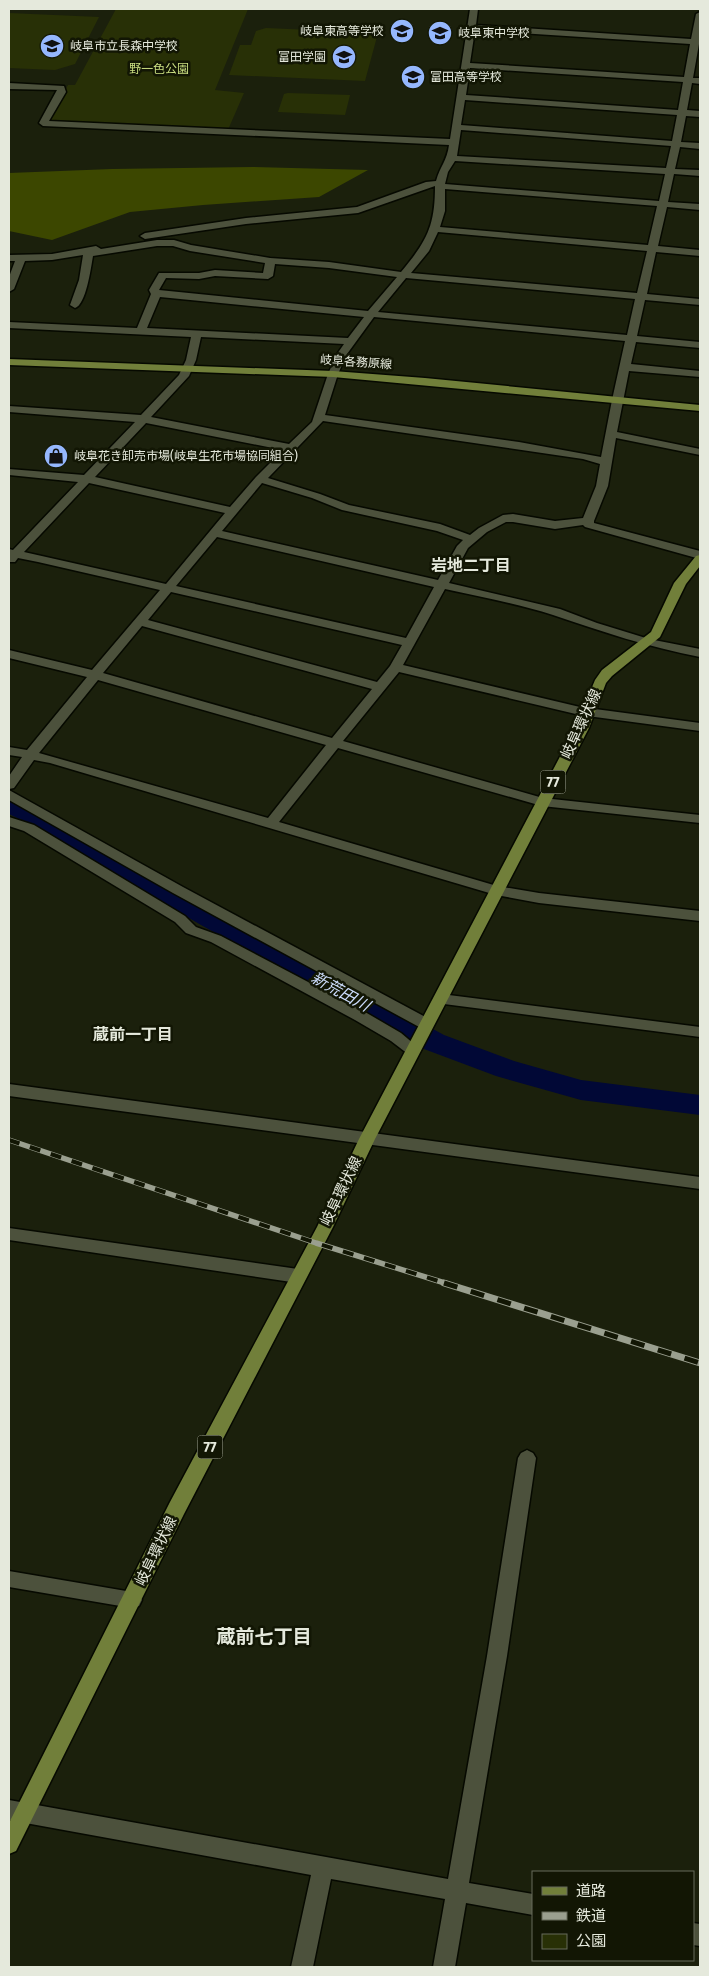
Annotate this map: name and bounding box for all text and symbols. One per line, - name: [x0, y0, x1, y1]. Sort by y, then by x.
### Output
- school or university icon: 岐阜東高等学校: [389, 18, 415, 44]
- school or university icon: 岐阜東中学校: [427, 20, 453, 46]
- place label: 岐阜東高等学校: [300, 24, 384, 38]
- place label: 岐阜東中学校: [458, 26, 530, 40]
- school or university icon: 岐阜市立長森中学校: [39, 33, 65, 59]
- place label: 岐阜市立長森中学校: [70, 39, 178, 53]
- school or university icon: 富田学園: [331, 44, 357, 70]
- place label: 富田学園: [278, 50, 326, 64]
- park label: 野一色公園: [129, 62, 189, 76]
- school or university icon: 富田高等学校: [400, 64, 426, 90]
- place label: 富田高等学校: [430, 70, 502, 84]
- street label: 岐阜各務原線: [320, 353, 392, 371]
- shop icon: 岐阜花き卸売市場(岐阜生花市場協同組合): [43, 443, 69, 469]
- place label: 岐阜花き卸売市場(岐阜生花市場協同組合): [74, 449, 298, 463]
- district label: 岩地二丁目: [431, 556, 511, 575]
- street label: 岐阜環状線: [557, 686, 605, 762]
- road number: 77: [540, 770, 566, 794]
- water label: 新荒田川: [308, 968, 375, 1016]
- district label: 蔵前一丁目: [93, 1025, 173, 1044]
- street label: 岐阜環状線: [316, 1153, 366, 1229]
- road number: 77: [198, 1435, 222, 1458]
- street label: 岐阜環状線: [131, 1513, 181, 1589]
- district label: 蔵前七丁目: [216, 1625, 312, 1648]
- legend: [532, 1871, 694, 1961]
- text: 道路: [576, 1882, 606, 1900]
- text: 鉄道: [576, 1907, 606, 1925]
- text: 公園: [576, 1932, 606, 1950]

